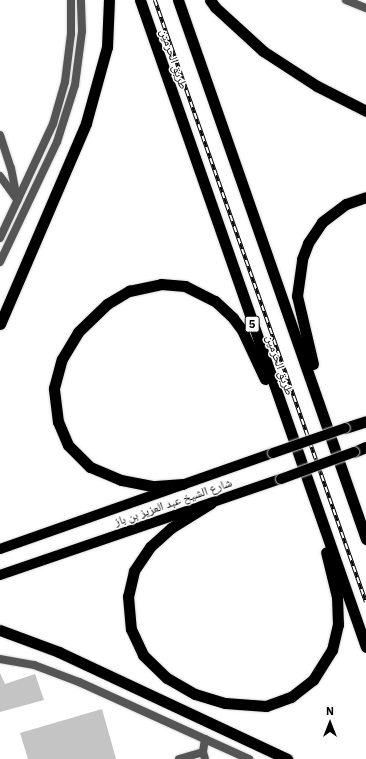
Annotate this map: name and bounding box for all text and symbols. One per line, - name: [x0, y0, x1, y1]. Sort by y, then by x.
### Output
- street label: طريق الحرمين: [157, 27, 191, 91]
- road number: 5: [244, 315, 260, 333]
- street label: طريق الحرمين: [263, 333, 297, 397]
- street label: شارع الشيخ عبد العزيز بن باز: [112, 475, 234, 529]
- north arrow: [310, 703, 350, 743]
- text: N: [326, 704, 334, 718]

